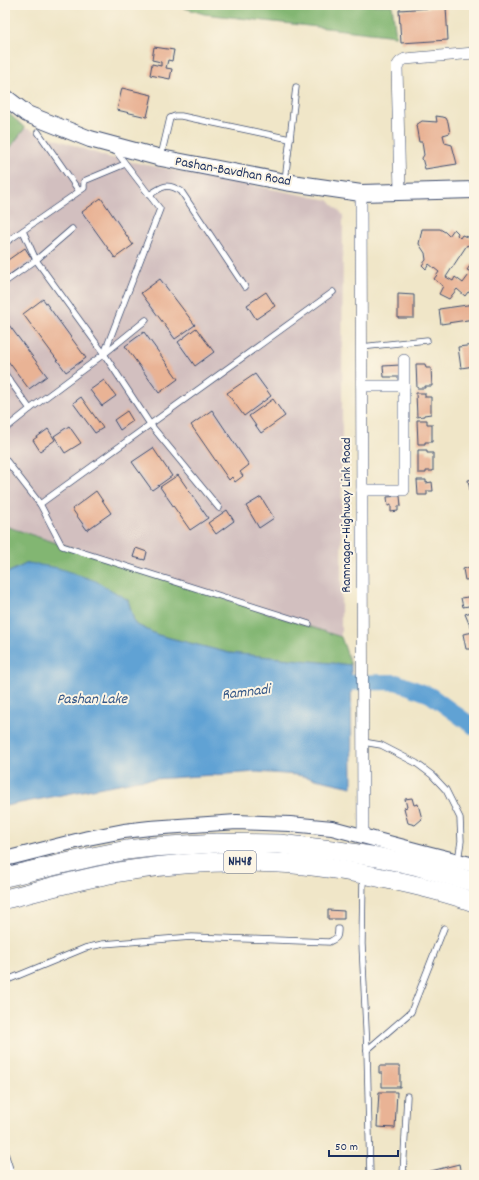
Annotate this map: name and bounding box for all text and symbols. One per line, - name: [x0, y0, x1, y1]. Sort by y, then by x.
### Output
- street label: Pashan-Bavdhan Road: [173, 152, 293, 192]
- street label: Ramnagar-Highway Link Road: [337, 437, 357, 593]
- water label: Ramnadi: [221, 679, 274, 707]
- water label: Pashan Lake: [57, 689, 129, 711]
- road number: NH48: [224, 851, 256, 873]
- scale bar: [329, 1132, 398, 1158]
- text: 50 m: [335, 1139, 358, 1156]

